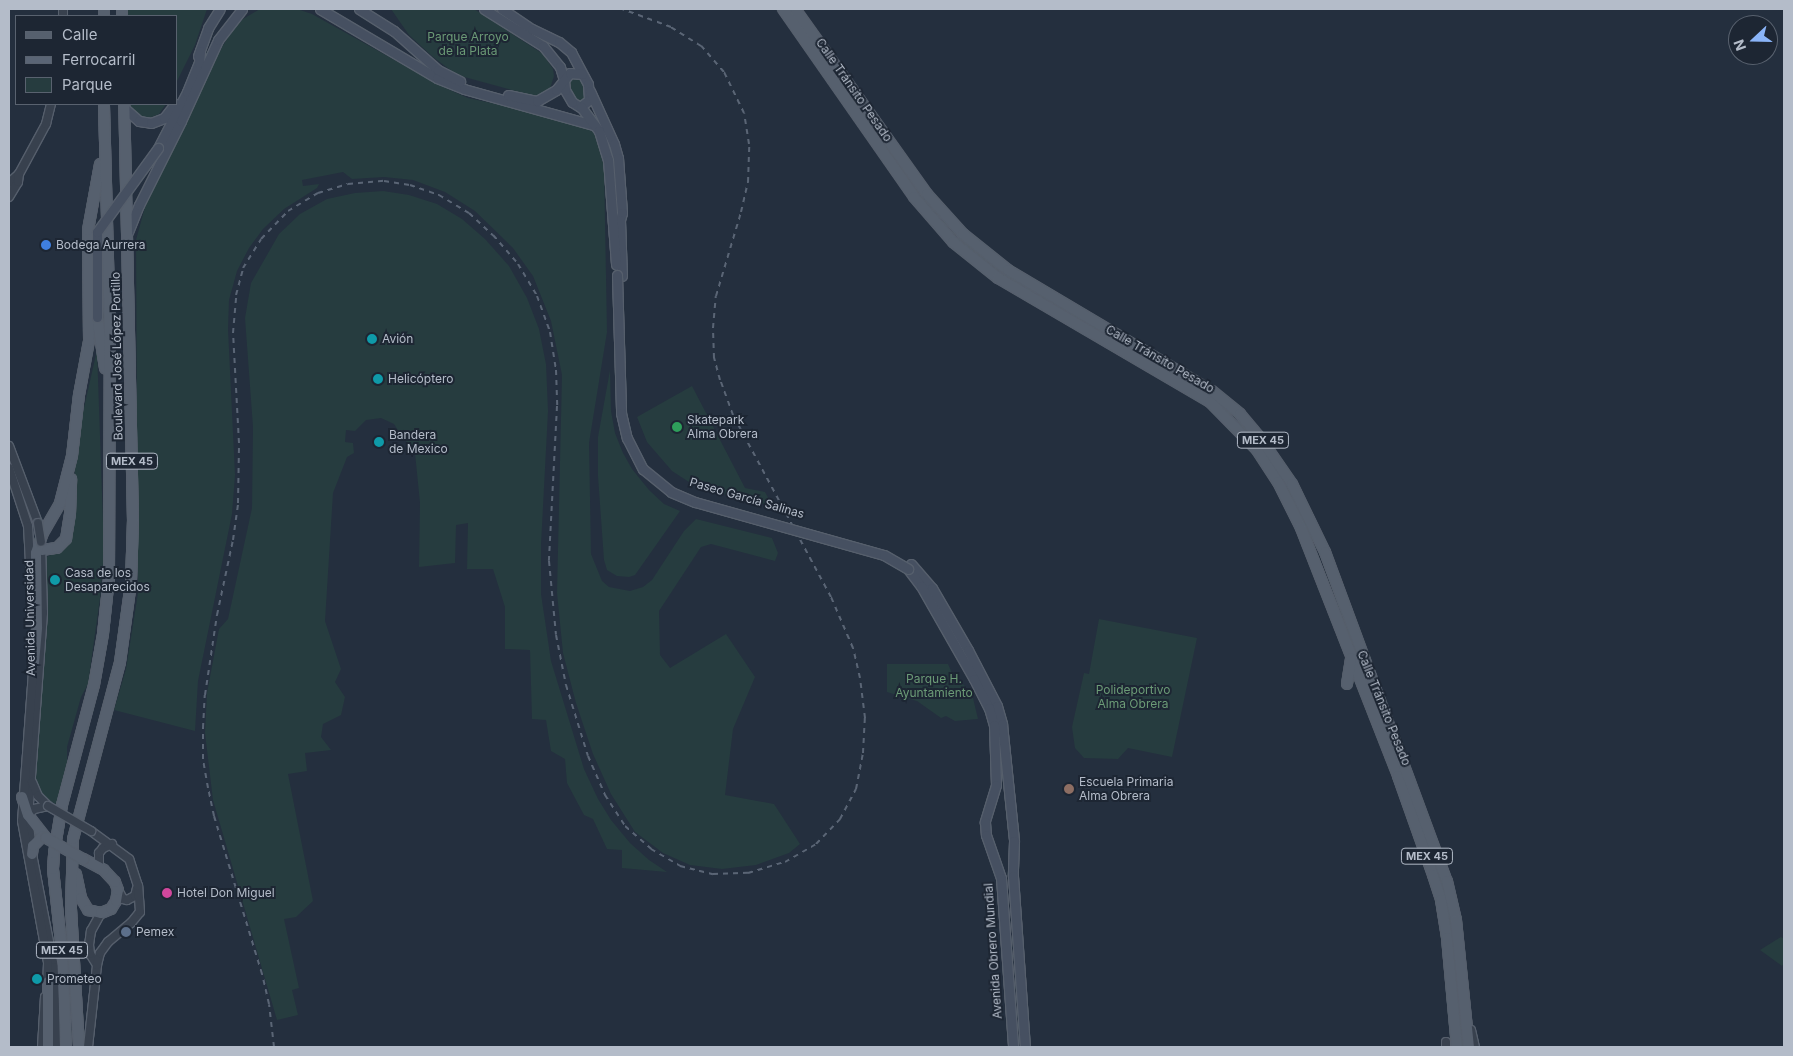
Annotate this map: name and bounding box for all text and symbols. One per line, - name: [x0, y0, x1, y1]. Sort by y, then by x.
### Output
- legend: [15, 15, 178, 105]
- north arrow: [1728, 15, 1778, 65]
- text: Calle: [62, 25, 97, 44]
- park label: Parque Arroyo de la Plata: [427, 30, 509, 58]
- street label: Calle Tránsito Pesado: [813, 36, 895, 144]
- text: N: [1730, 37, 1749, 53]
- text: Ferrocarril: [62, 50, 135, 69]
- text: Parque: [62, 75, 112, 94]
- place label: Bodega Aurrera: [56, 238, 146, 252]
- marker: Bodega Aurrera: [40, 239, 52, 251]
- street label: Boulevard José López Portillo: [108, 272, 126, 440]
- street label: Calle Tránsito Pesado: [1103, 322, 1217, 396]
- place label: Avión: [382, 332, 413, 346]
- marker: Avión: [366, 333, 378, 345]
- place label: Helicóptero: [388, 372, 453, 386]
- marker: Helicóptero: [372, 373, 384, 385]
- place label: Skatepark Alma Obrera: [687, 413, 758, 441]
- marker: Skatepark Alma Obrera: [671, 421, 683, 433]
- place label: Bandera de Mexico: [389, 428, 448, 456]
- road number: MEX 45: [1237, 432, 1289, 448]
- marker: Bandera de Mexico: [373, 436, 385, 448]
- road number: MEX 45: [106, 452, 158, 470]
- street label: Paseo García Salinas: [688, 475, 806, 521]
- street label: Avenida Universidad: [22, 560, 38, 676]
- place label: Casa de los Desaparecidos: [65, 566, 150, 594]
- marker: Casa de los Desaparecidos: [49, 574, 61, 586]
- street label: Calle Tránsito Pesado: [1354, 648, 1414, 768]
- park label: Parque H. Ayuntamiento: [895, 672, 973, 700]
- park label: Polideportivo Alma Obrera: [1096, 683, 1170, 711]
- place label: Escuela Primaria Alma Obrera: [1079, 775, 1173, 803]
- marker: Escuela Primaria Alma Obrera: [1063, 783, 1075, 795]
- road number: MEX 45: [1401, 848, 1453, 864]
- street label: Avenida Obrero Mundial: [981, 883, 1005, 1019]
- place label: Hotel Don Miguel: [177, 886, 275, 900]
- marker: Hotel Don Miguel: [161, 887, 173, 899]
- place label: Pemex: [136, 925, 174, 939]
- marker: Pemex: [120, 926, 132, 938]
- road number: MEX 45: [36, 942, 88, 958]
- place label: Prometeo: [47, 972, 102, 986]
- marker: Prometeo: [31, 973, 43, 985]

